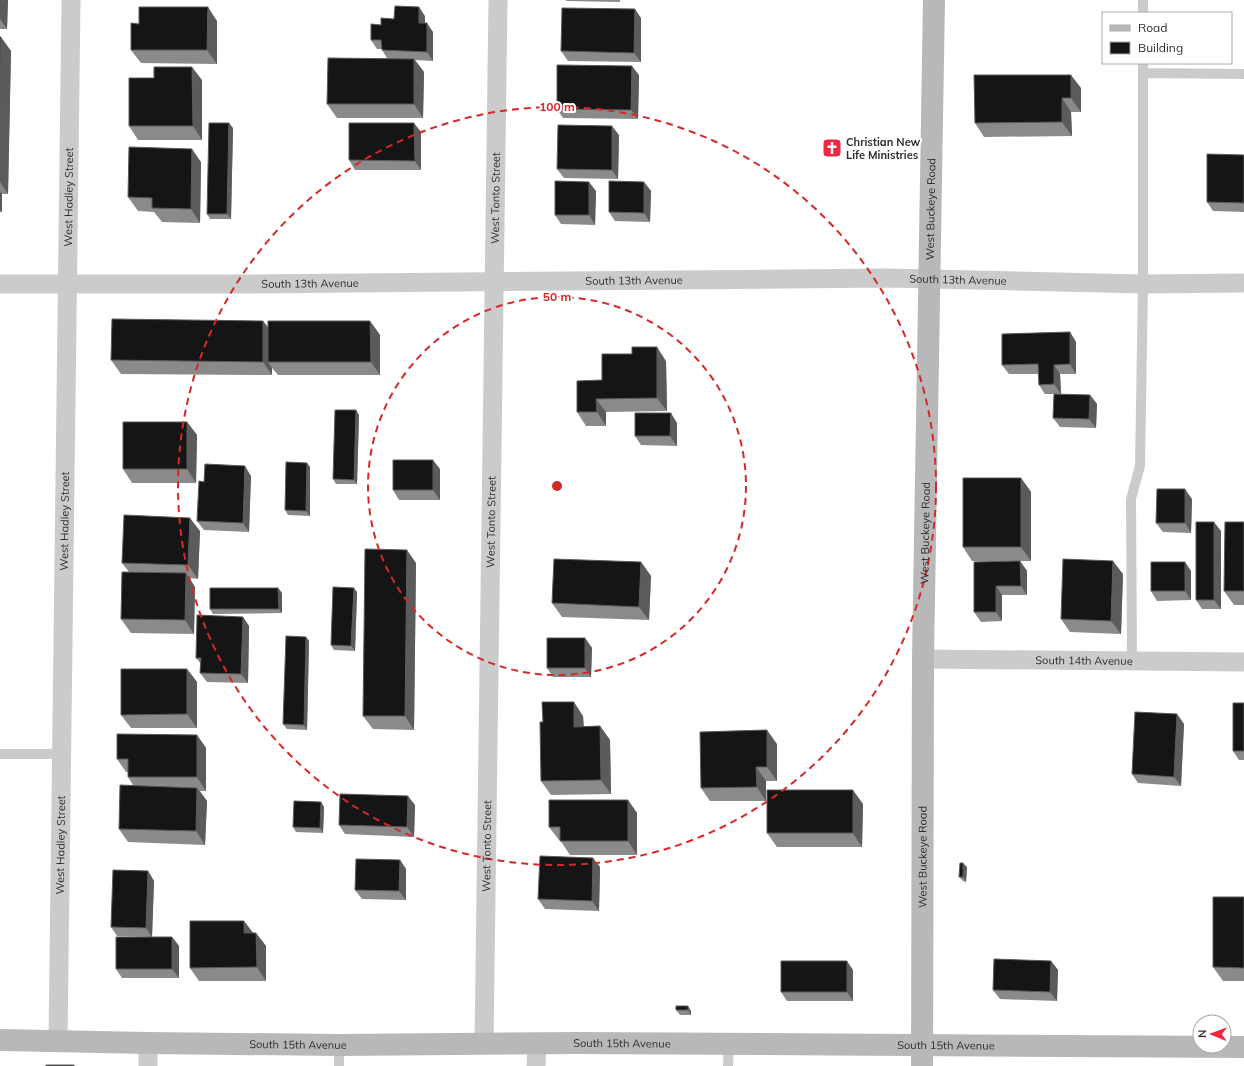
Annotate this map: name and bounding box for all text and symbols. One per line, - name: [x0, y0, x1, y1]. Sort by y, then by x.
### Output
- legend: [1102, 12, 1232, 64]
- text: Road: [1138, 20, 1167, 35]
- text: Building: [1138, 40, 1183, 55]
- text: 100 m: [539, 99, 575, 114]
- place label: Christian New Life Ministries: [846, 135, 921, 162]
- church icon: Christian New Life Ministries: [821, 137, 843, 159]
- street label: West Hadley Street: [61, 147, 76, 247]
- street label: West Tonto Street: [488, 152, 503, 244]
- street label: West Buckeye Road: [923, 158, 938, 260]
- street label: South 13th Avenue: [909, 272, 1007, 288]
- street label: South 13th Avenue: [585, 273, 683, 288]
- street label: South 13th Avenue: [261, 276, 359, 291]
- text: 50 m: [543, 289, 571, 304]
- street label: West Hadley Street: [57, 471, 72, 571]
- street label: West Tonto Street: [483, 476, 499, 568]
- centre of rings: [550, 479, 564, 493]
- street label: West Buckeye Road: [917, 482, 933, 584]
- street label: South 14th Avenue: [1035, 653, 1133, 668]
- street label: West Hadley Street: [53, 795, 68, 895]
- street label: West Tonto Street: [479, 800, 494, 892]
- street label: West Buckeye Road: [915, 806, 930, 908]
- north arrow: [1192, 1014, 1232, 1054]
- text: N: [1195, 1030, 1209, 1038]
- street label: South 15th Avenue: [573, 1036, 671, 1051]
- street label: South 15th Avenue: [249, 1037, 347, 1052]
- street label: South 15th Avenue: [897, 1038, 995, 1053]

